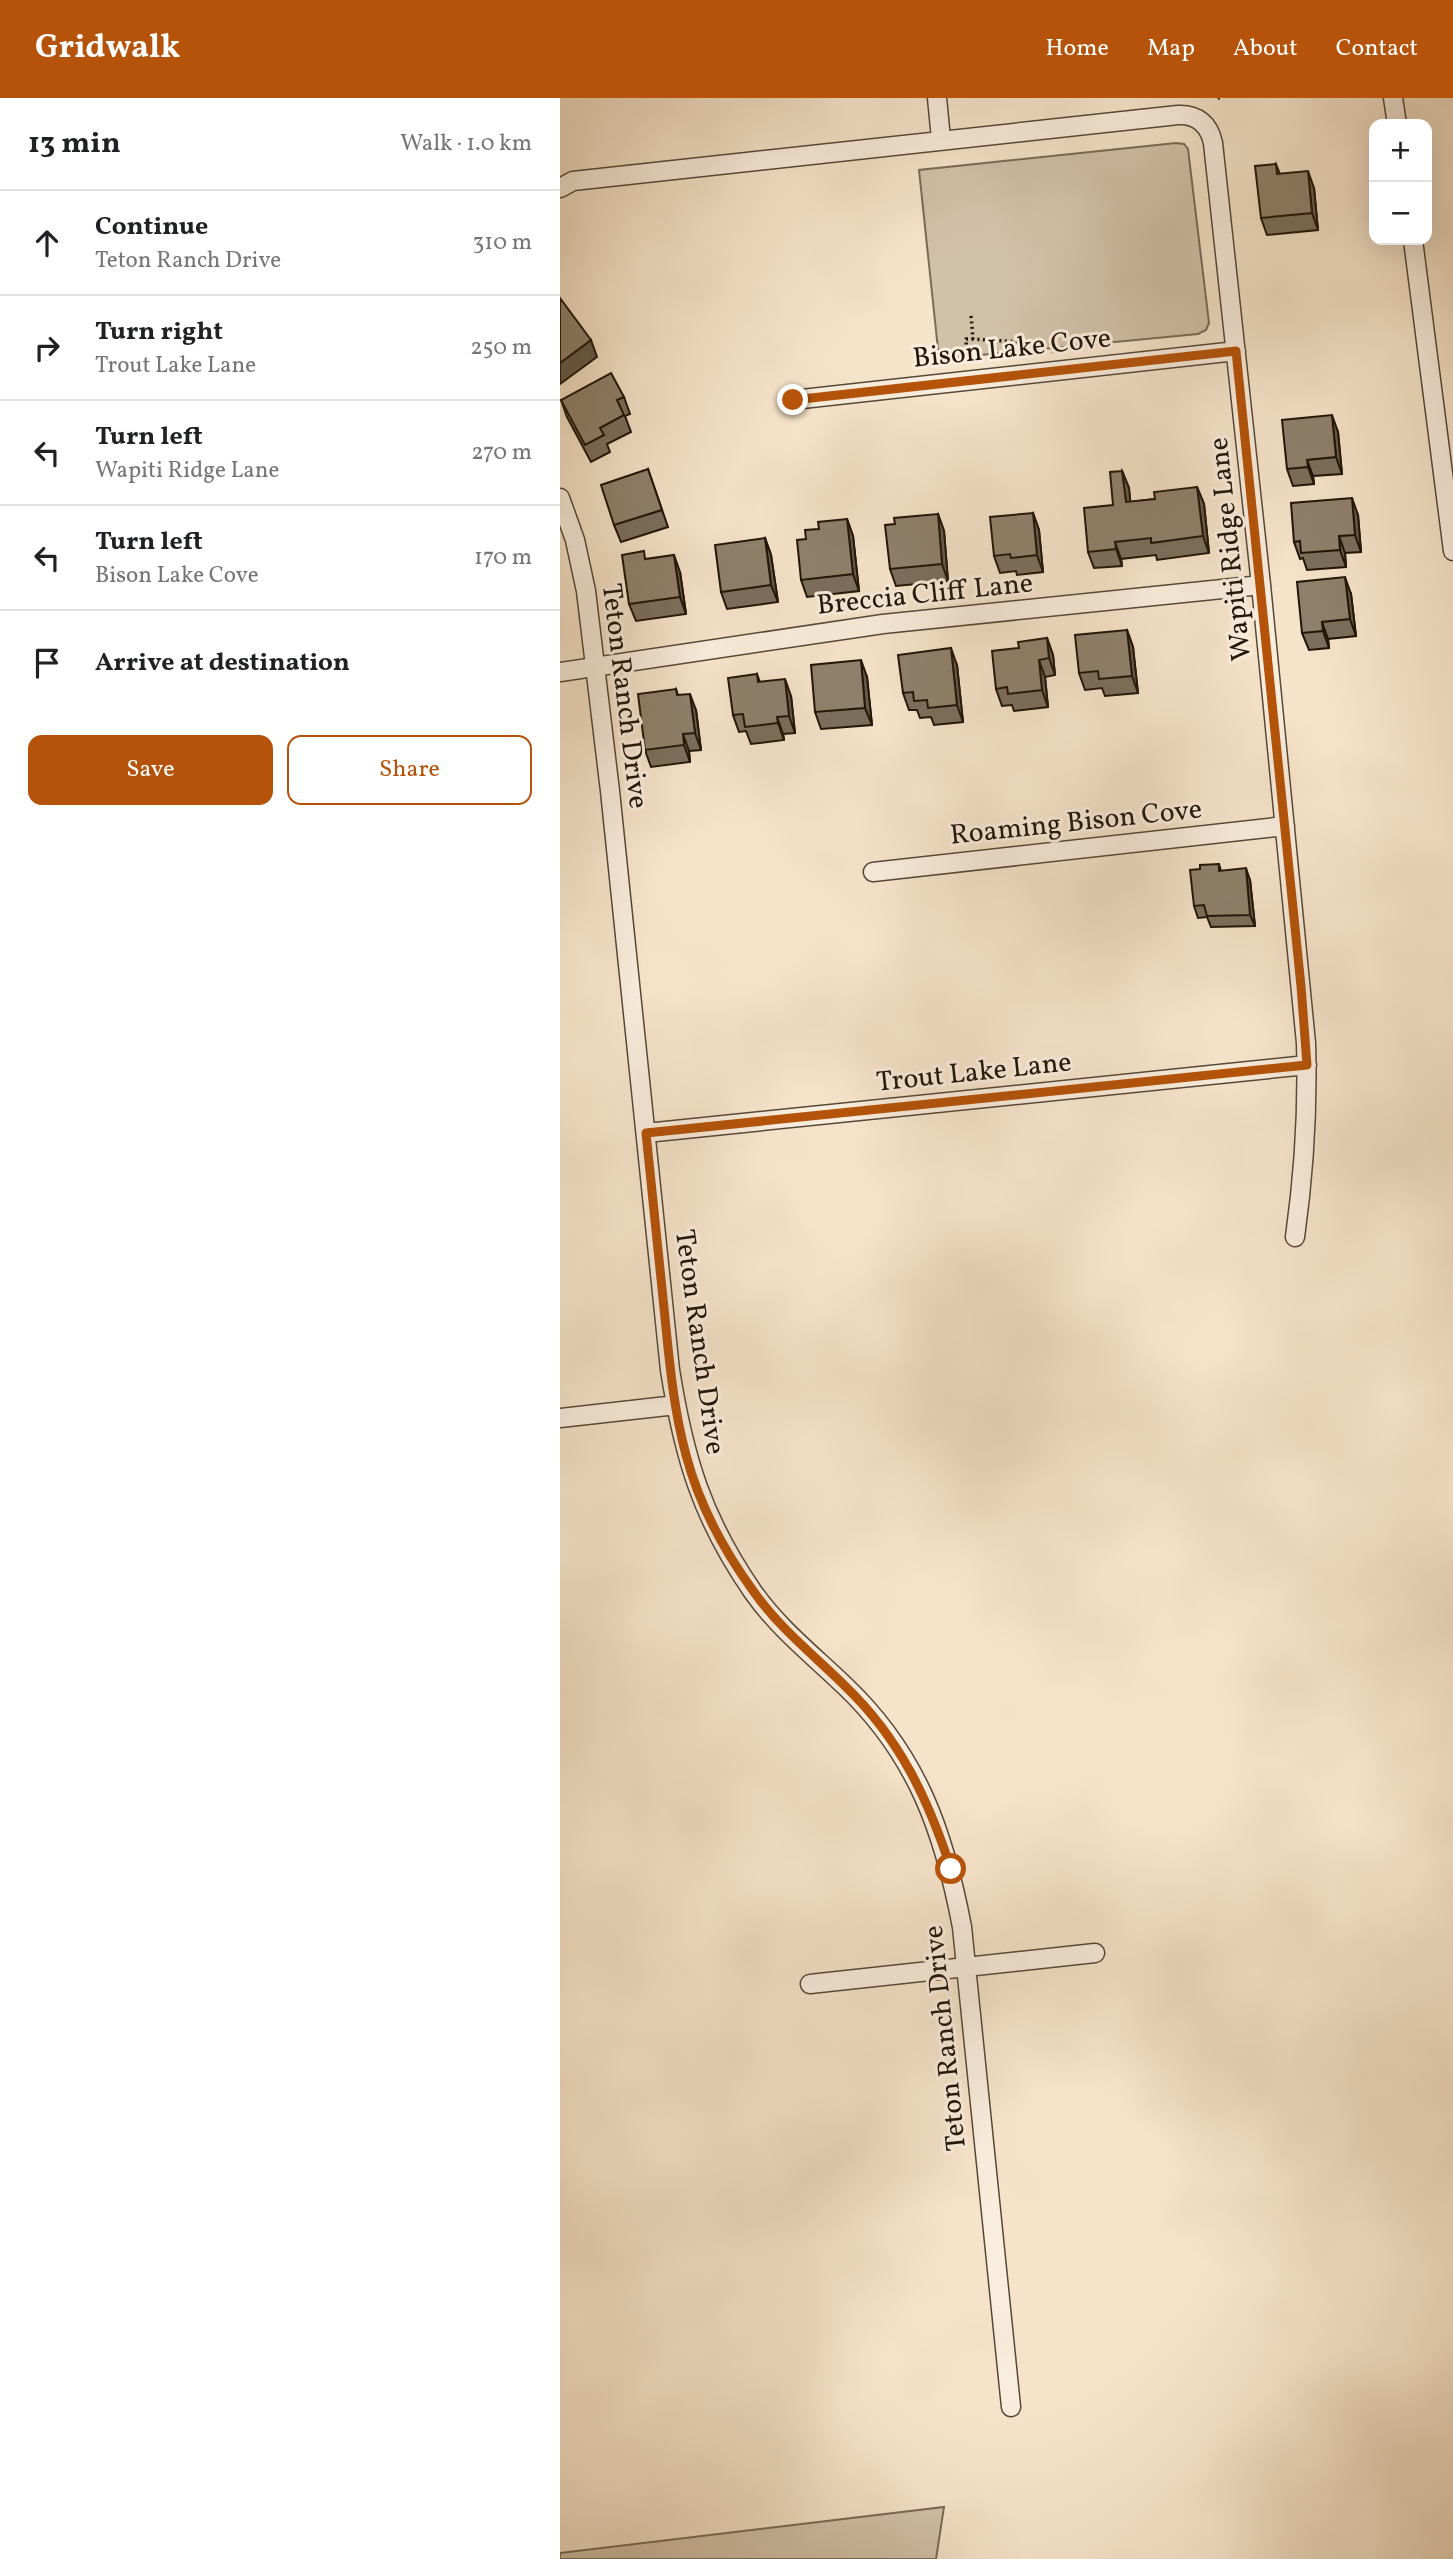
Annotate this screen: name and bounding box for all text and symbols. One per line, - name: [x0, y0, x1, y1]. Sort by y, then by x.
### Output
- text: Gridwalk: [35, 26, 180, 72]
- text: Home: [1045, 32, 1109, 66]
- text: Map: [1147, 32, 1195, 66]
- text: About: [1233, 32, 1298, 66]
- text: Contact: [1336, 32, 1418, 66]
- map controls: [1369, 119, 1432, 245]
- button: +: [1369, 119, 1432, 182]
- text: 13 min: [28, 123, 121, 165]
- text: Walk · 1.0 km: [400, 128, 532, 160]
- button: −: [1369, 182, 1432, 245]
- text: Continue: [95, 209, 208, 245]
- icon: ahead: [28, 224, 66, 262]
- text: 310 m: [472, 227, 532, 259]
- text: Teton Ranch Drive: [95, 245, 281, 277]
- text: Turn right: [95, 314, 223, 350]
- street label: Bison Lake Cove: [911, 319, 1113, 379]
- icon: right: [28, 329, 66, 367]
- text: 250 m: [470, 332, 532, 364]
- text: Trout Lake Lane: [95, 350, 256, 382]
- route end: [777, 384, 808, 415]
- text: Turn left: [95, 419, 203, 455]
- icon: left: [28, 434, 66, 472]
- street label: Wapiti Ridge Lane: [1200, 435, 1262, 663]
- text: 270 m: [471, 437, 532, 469]
- text: Wapiti Ridge Lane: [95, 455, 279, 487]
- text: Turn left: [95, 524, 203, 560]
- icon: left: [28, 539, 66, 577]
- text: 170 m: [474, 542, 532, 574]
- text: Bison Lake Cove: [95, 560, 259, 592]
- street label: Breccia Cliff Lane: [815, 564, 1035, 626]
- street label: Teton Ranch Drive: [591, 581, 657, 811]
- icon: arrive: [28, 644, 66, 682]
- text: Arrive at destination: [95, 645, 350, 681]
- button: Save: [28, 735, 273, 805]
- button: Share: [287, 735, 532, 805]
- street label: Roaming Bison Cove: [948, 790, 1204, 856]
- street label: Trout Lake Lane: [874, 1043, 1074, 1103]
- street label: Teton Ranch Drive: [664, 1227, 734, 1457]
- route start: [935, 1853, 966, 1884]
- street label: Teton Ranch Drive: [915, 1923, 977, 2153]

